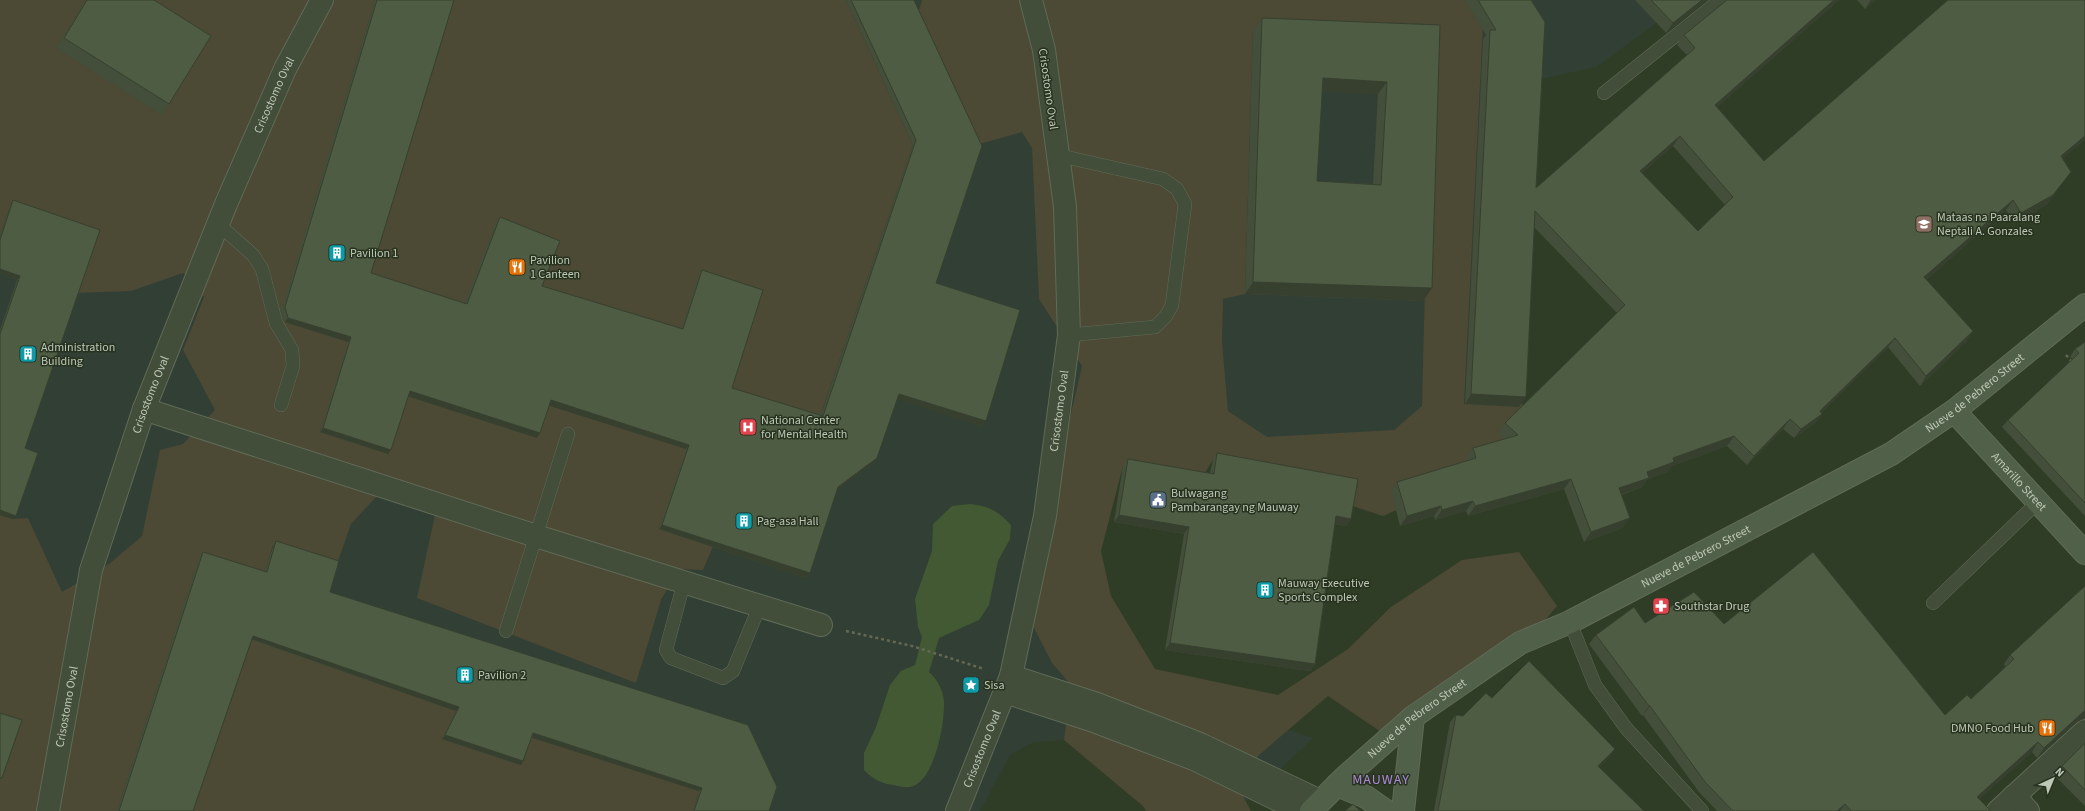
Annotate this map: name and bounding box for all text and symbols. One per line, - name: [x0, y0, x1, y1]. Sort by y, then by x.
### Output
- street label: Crisostomo Oval: [1034, 47, 1062, 131]
- street label: Crisostomo Oval: [249, 54, 298, 136]
- place label: Mataas na Paaralang Neptali A. Gonzales: [1937, 209, 2040, 240]
- school or university icon: Mataas na Paaralang Neptali A. Gonzales: [1914, 214, 1934, 234]
- building icon: Pavilion 1: [327, 243, 347, 263]
- place label: Pavilion 1: [350, 245, 398, 262]
- place label: Pavilion 1 Canteen: [530, 252, 580, 283]
- restaurant icon: Pavilion 1 Canteen: [507, 257, 527, 277]
- place label: Administration Building: [41, 339, 115, 370]
- building icon: Administration Building: [18, 344, 38, 364]
- street label: Nueve de Pebrero Street: [1922, 349, 2028, 437]
- street label: Crisostomo Oval: [128, 353, 173, 436]
- street label: Crisostomo Oval: [1045, 369, 1073, 453]
- place label: National Center for Mental Health: [761, 412, 847, 443]
- hospital icon: National Center for Mental Health: [738, 417, 758, 437]
- street label: Amarillo Street: [1987, 448, 2051, 515]
- place label: Bulwagang Pambarangay ng Mauway: [1171, 485, 1299, 516]
- public building icon: Bulwagang Pambarangay ng Mauway: [1148, 490, 1168, 510]
- building icon: Pag-asa Hall: [734, 511, 754, 531]
- place label: Pag-asa Hall: [757, 513, 819, 530]
- street label: Nueve de Pebrero Street: [1638, 521, 1753, 592]
- place label: Mauway Executive Sports Complex: [1278, 575, 1369, 606]
- building icon: Mauway Executive Sports Complex: [1255, 580, 1275, 600]
- pharmacy icon: Southstar Drug: [1651, 596, 1671, 616]
- place label: Southstar Drug: [1674, 598, 1749, 615]
- street label: Crisostomo Oval: [51, 665, 82, 749]
- building icon: Pavilion 2: [455, 665, 475, 685]
- place label: Pavilion 2: [478, 667, 526, 684]
- street label: Nueve de Pebrero Street: [1364, 674, 1470, 762]
- place icon: Sisa: [961, 675, 981, 695]
- place label: Sisa: [984, 677, 1004, 694]
- street label: Crisostomo Oval: [959, 708, 1005, 790]
- restaurant icon: DMNO Food Hub: [2037, 718, 2057, 738]
- place label: DMNO Food Hub: [1951, 720, 2034, 737]
- north arrow: [2033, 759, 2073, 799]
- text: N: [2052, 764, 2067, 780]
- district label: MAUWAY: [1352, 770, 1410, 790]

